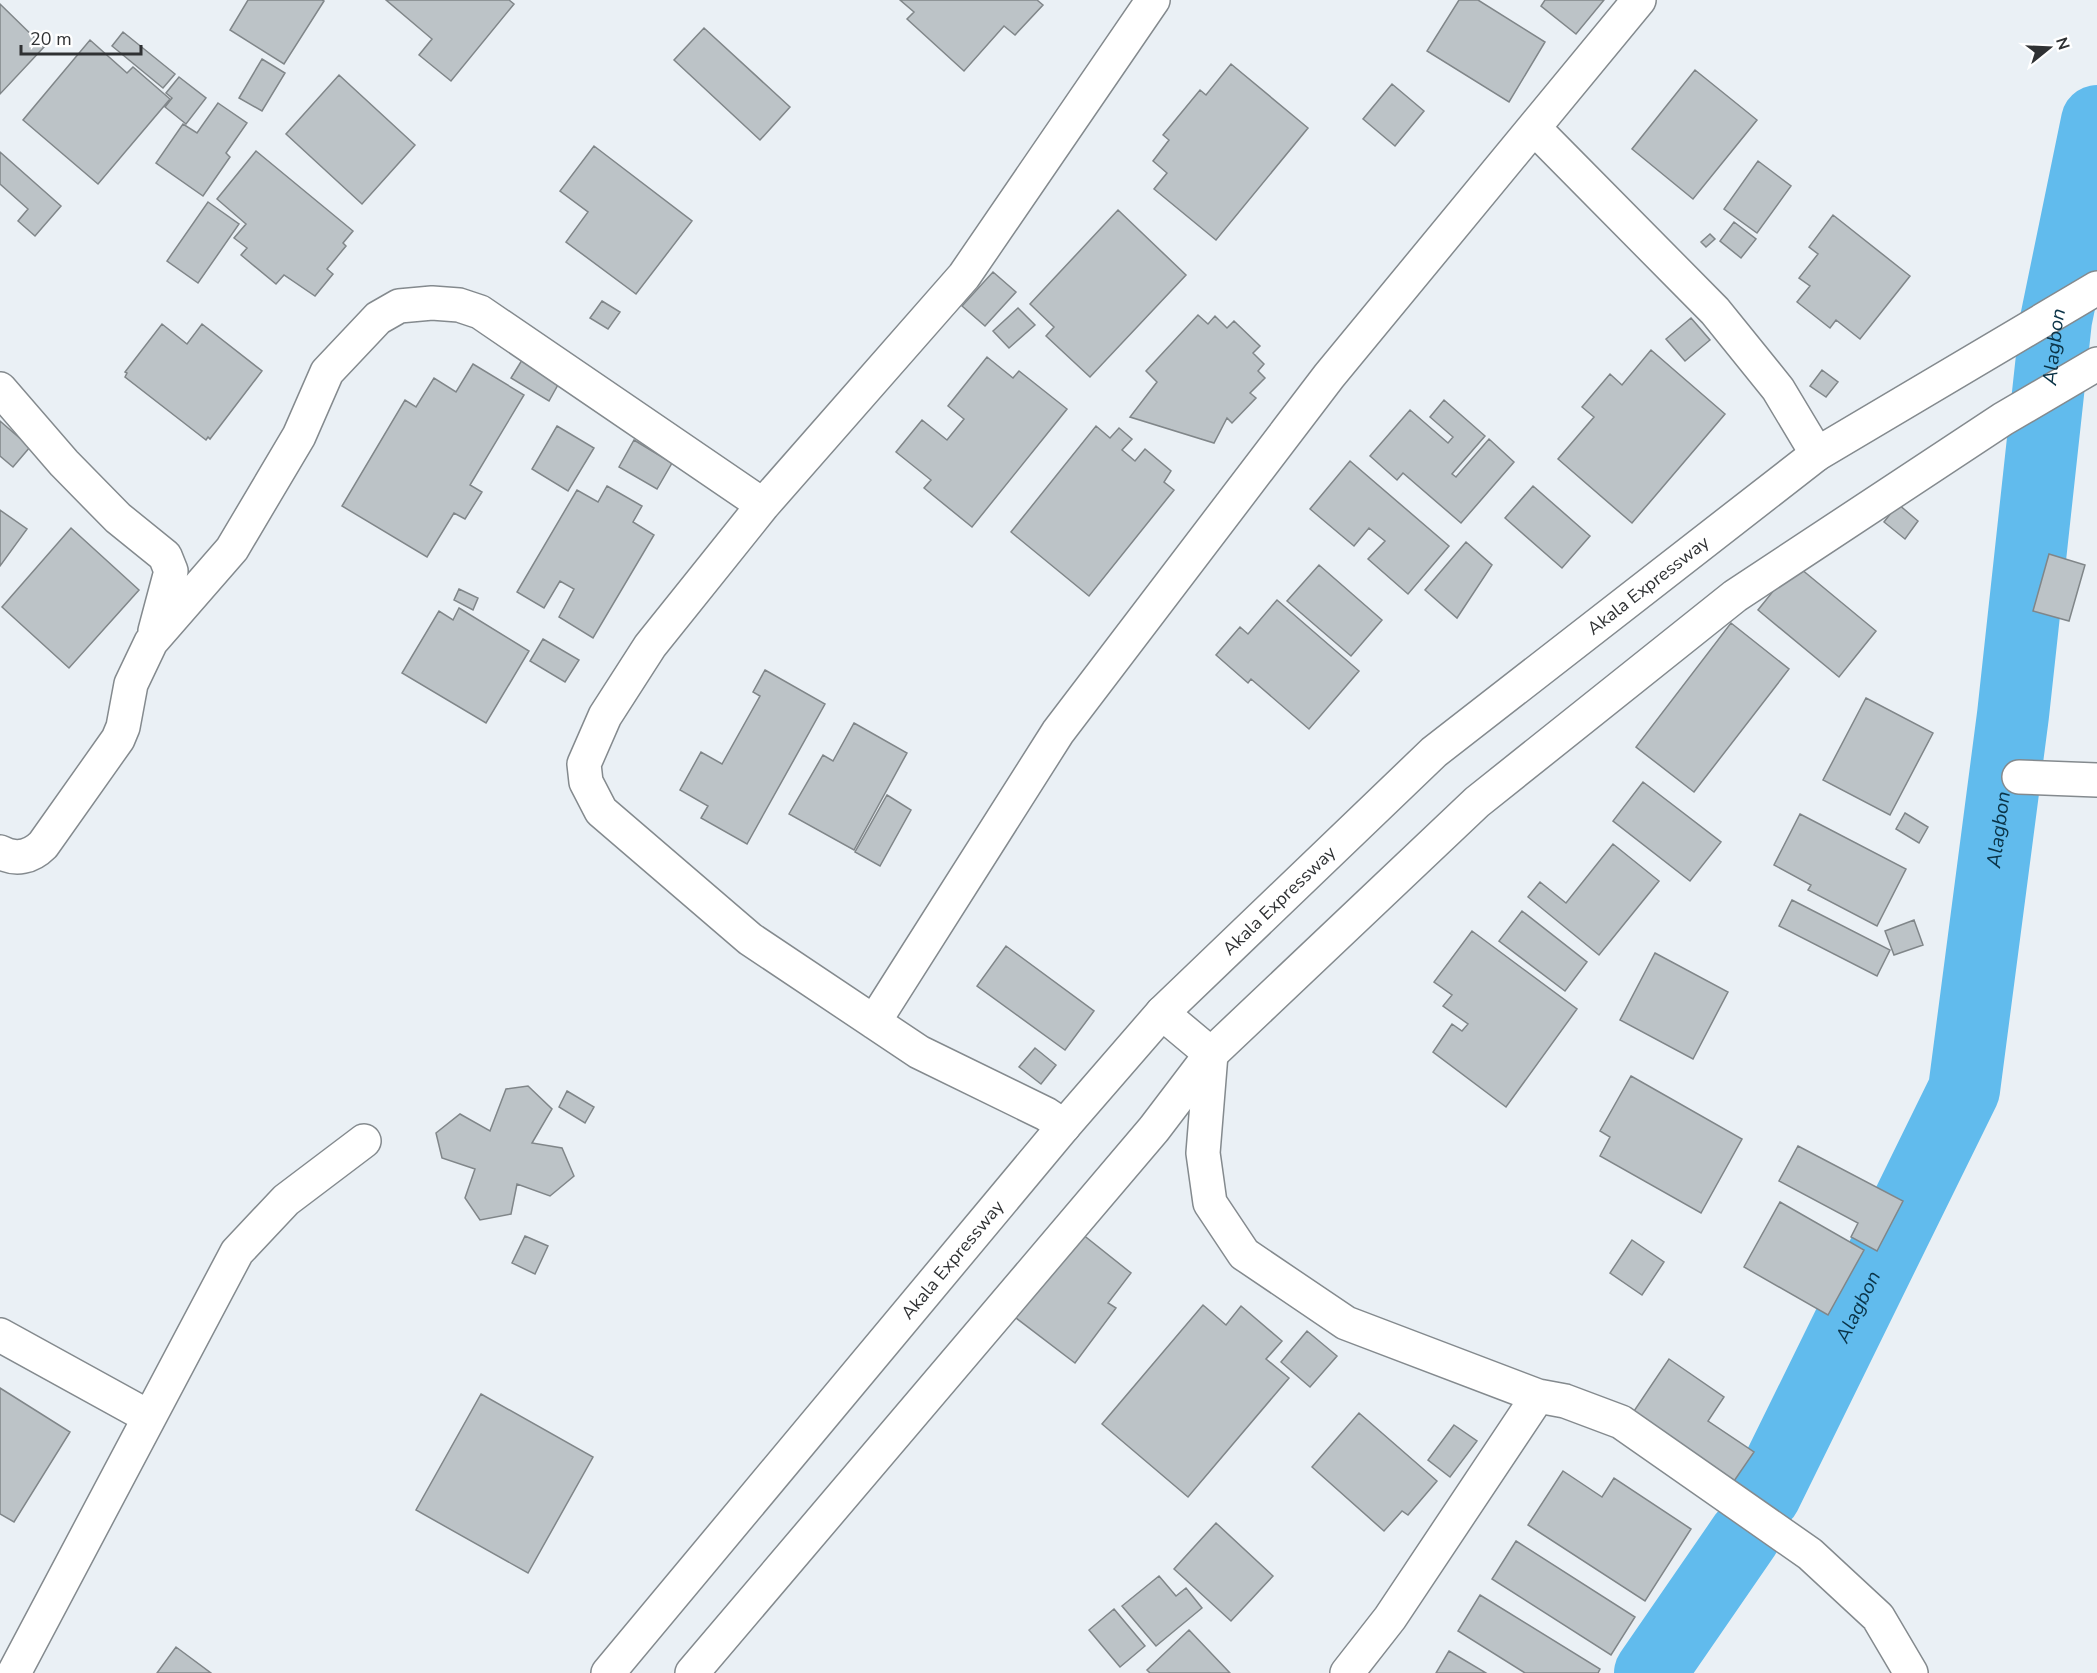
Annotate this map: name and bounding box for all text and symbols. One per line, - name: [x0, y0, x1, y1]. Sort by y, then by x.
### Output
- scale bar: [21, 18, 141, 56]
- north arrow: [2019, 18, 2079, 78]
- text: 20 m: [30, 27, 72, 51]
- text: N: [2050, 35, 2075, 53]
- water label: Alagbon: [2036, 306, 2072, 387]
- street label: Akala Expressway: [1582, 530, 1715, 640]
- water label: Alagbon: [1980, 790, 2017, 870]
- street label: Akala Expressway: [1217, 840, 1341, 961]
- street label: Akala Expressway: [896, 1195, 1010, 1324]
- water label: Alagbon: [1829, 1266, 1887, 1348]

